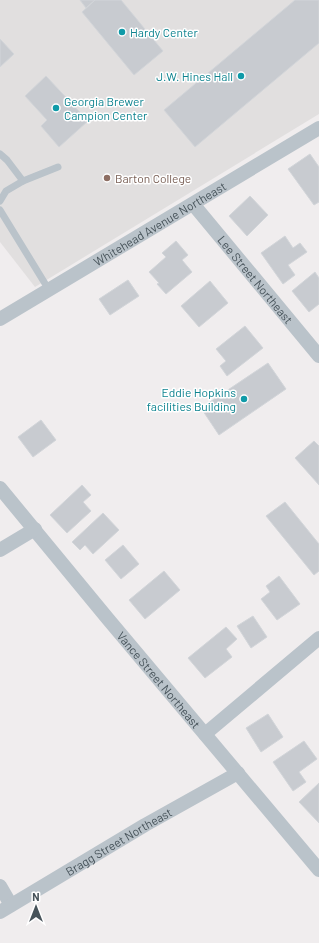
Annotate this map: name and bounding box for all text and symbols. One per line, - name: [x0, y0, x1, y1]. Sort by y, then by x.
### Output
- place label: Hardy Center: [130, 25, 198, 39]
- marker: Hardy Center: [117, 27, 127, 37]
- place label: J.W. Hines Hall: [156, 69, 233, 83]
- marker: J.W. Hines Hall: [236, 71, 246, 81]
- place label: Georgia Brewer Campion Center: [64, 94, 148, 122]
- marker: Georgia Brewer Campion Center: [51, 103, 61, 113]
- place label: Barton College: [115, 171, 191, 185]
- marker: Barton College: [102, 173, 112, 183]
- street label: Whitehead Avenue Northeast: [91, 178, 228, 268]
- street label: Lee Street Northeast: [215, 233, 296, 326]
- place label: Eddie Hopkins facilities Building: [147, 385, 236, 413]
- marker: Eddie Hopkins facilities Building: [239, 394, 249, 404]
- street label: Vance Street Northeast: [114, 628, 204, 731]
- street label: Bragg Street Northeast: [63, 805, 174, 878]
- north arrow: [16, 887, 56, 927]
- text: N: [32, 890, 40, 903]

